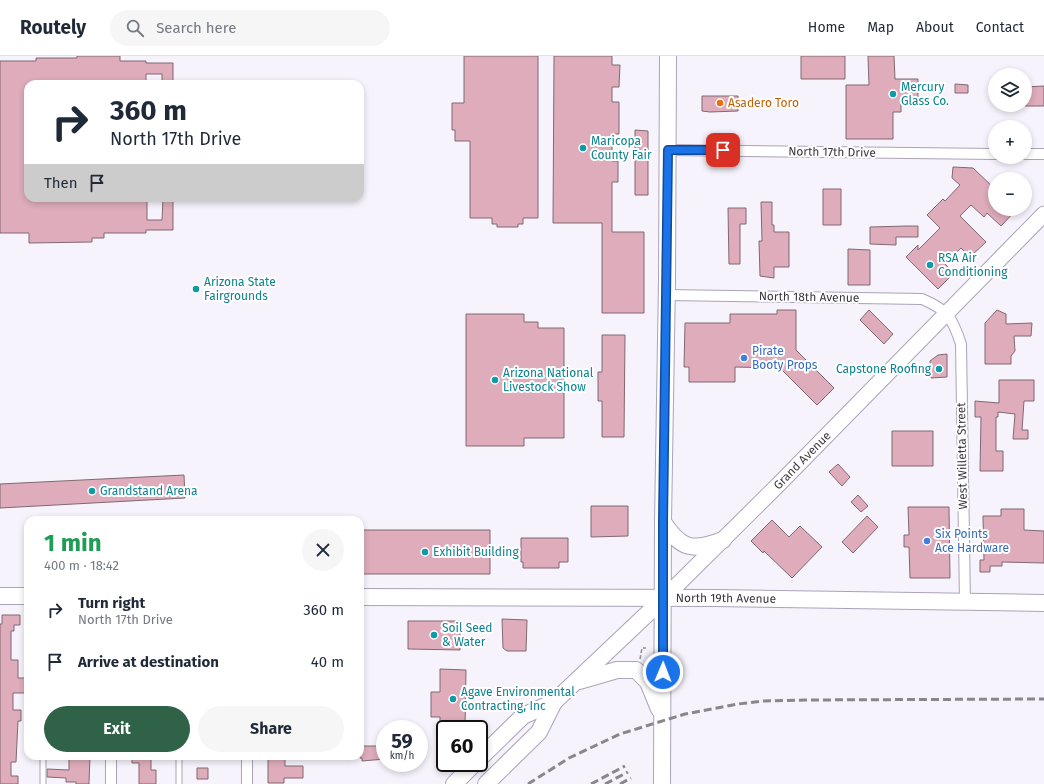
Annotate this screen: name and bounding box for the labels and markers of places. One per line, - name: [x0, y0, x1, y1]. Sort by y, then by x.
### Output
- place label: Mercury Glass Co.: [901, 80, 949, 108]
- marker: Mercury Glass Co.: [888, 89, 898, 99]
- place label: Asadero Toro: [728, 96, 799, 110]
- marker: Asadero Toro: [715, 98, 725, 108]
- pin: [706, 133, 740, 167]
- place label: Maricopa County Fair: [591, 134, 652, 162]
- marker: Maricopa County Fair: [578, 143, 588, 153]
- place label: RSA Air Conditioning: [938, 251, 1008, 279]
- marker: RSA Air Conditioning: [925, 260, 935, 270]
- place label: Arizona State Fairgrounds: [204, 275, 276, 303]
- marker: Arizona State Fairgrounds: [191, 284, 201, 294]
- place label: Pirate Booty Props: [752, 344, 818, 372]
- marker: Pirate Booty Props: [739, 353, 749, 363]
- place label: Capstone Roofing: [836, 362, 932, 376]
- marker: Capstone Roofing: [934, 364, 944, 374]
- place label: Arizona National Livestock Show: [503, 366, 594, 394]
- marker: Arizona National Livestock Show: [490, 375, 500, 385]
- place label: Grandstand Arena: [100, 484, 198, 498]
- marker: Grandstand Arena: [87, 486, 97, 496]
- place label: Six Points Ace Hardware: [935, 527, 1009, 555]
- marker: Six Points Ace Hardware: [922, 536, 932, 546]
- place label: Exhibit Building: [433, 545, 519, 559]
- marker: Exhibit Building: [420, 547, 430, 557]
- place label: Soil Seed & Water: [442, 621, 492, 649]
- marker: Soil Seed & Water: [429, 630, 439, 640]
- place label: Agave Environmental Contracting, Inc: [461, 685, 575, 713]
- marker: Agave Environmental Contracting, Inc: [448, 694, 458, 704]

